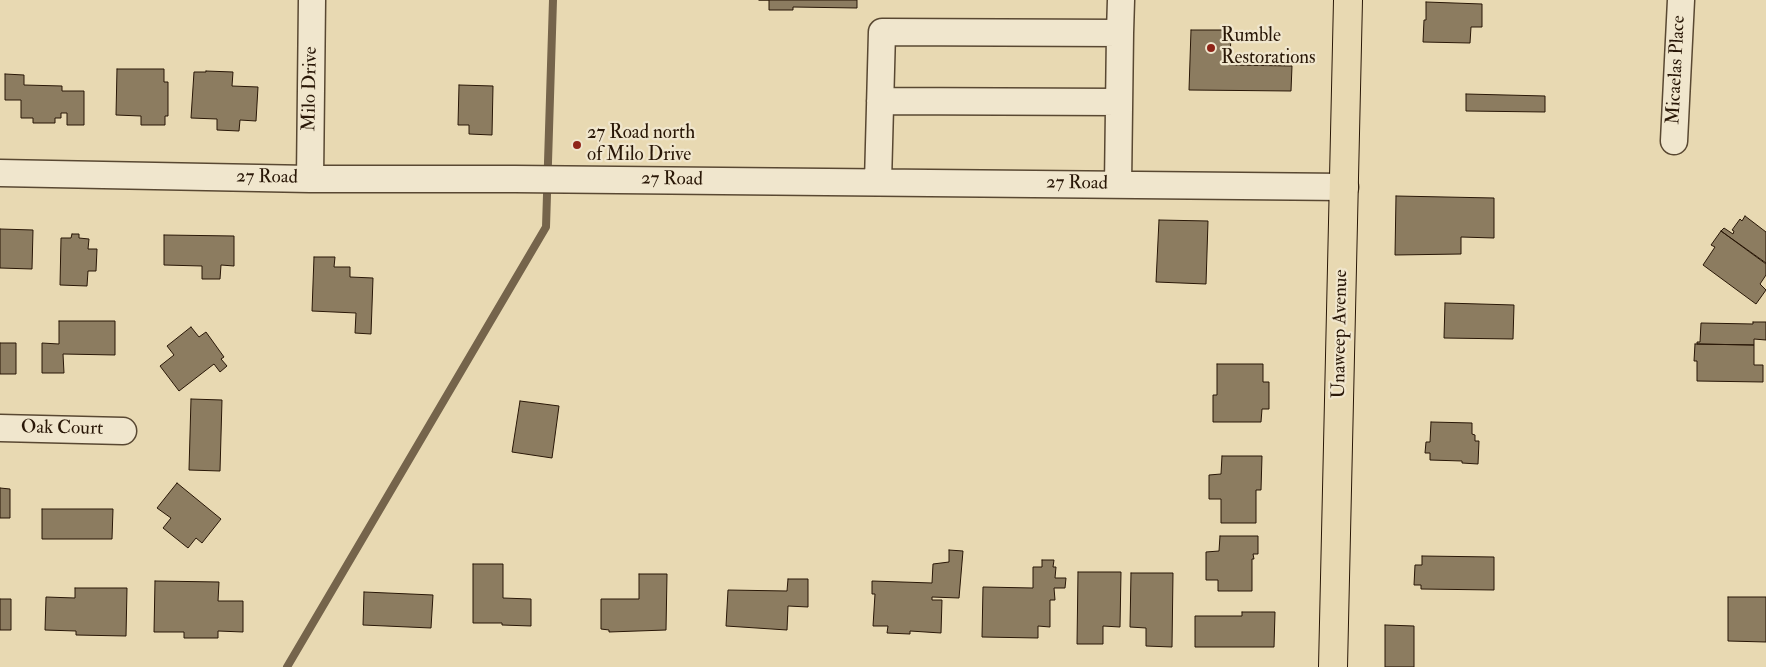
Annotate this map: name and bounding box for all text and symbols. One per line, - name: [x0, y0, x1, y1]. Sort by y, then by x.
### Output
- street label: Micaelas Place: [1663, 15, 1691, 125]
- place label: Rumble Restorations: [1221, 26, 1316, 70]
- marker: Rumble Restorations: [1205, 42, 1217, 54]
- street label: Milo Drive: [299, 46, 323, 132]
- place label: 27 Road north of Milo Drive: [587, 123, 695, 167]
- marker: 27 Road north of Milo Drive: [571, 139, 583, 151]
- street label: 27 Road: [236, 166, 298, 190]
- street label: 27 Road: [641, 168, 703, 192]
- street label: 27 Road: [1046, 172, 1108, 196]
- street label: Unaweep Avenue: [1328, 269, 1354, 399]
- street label: Oak Court: [21, 417, 103, 441]

